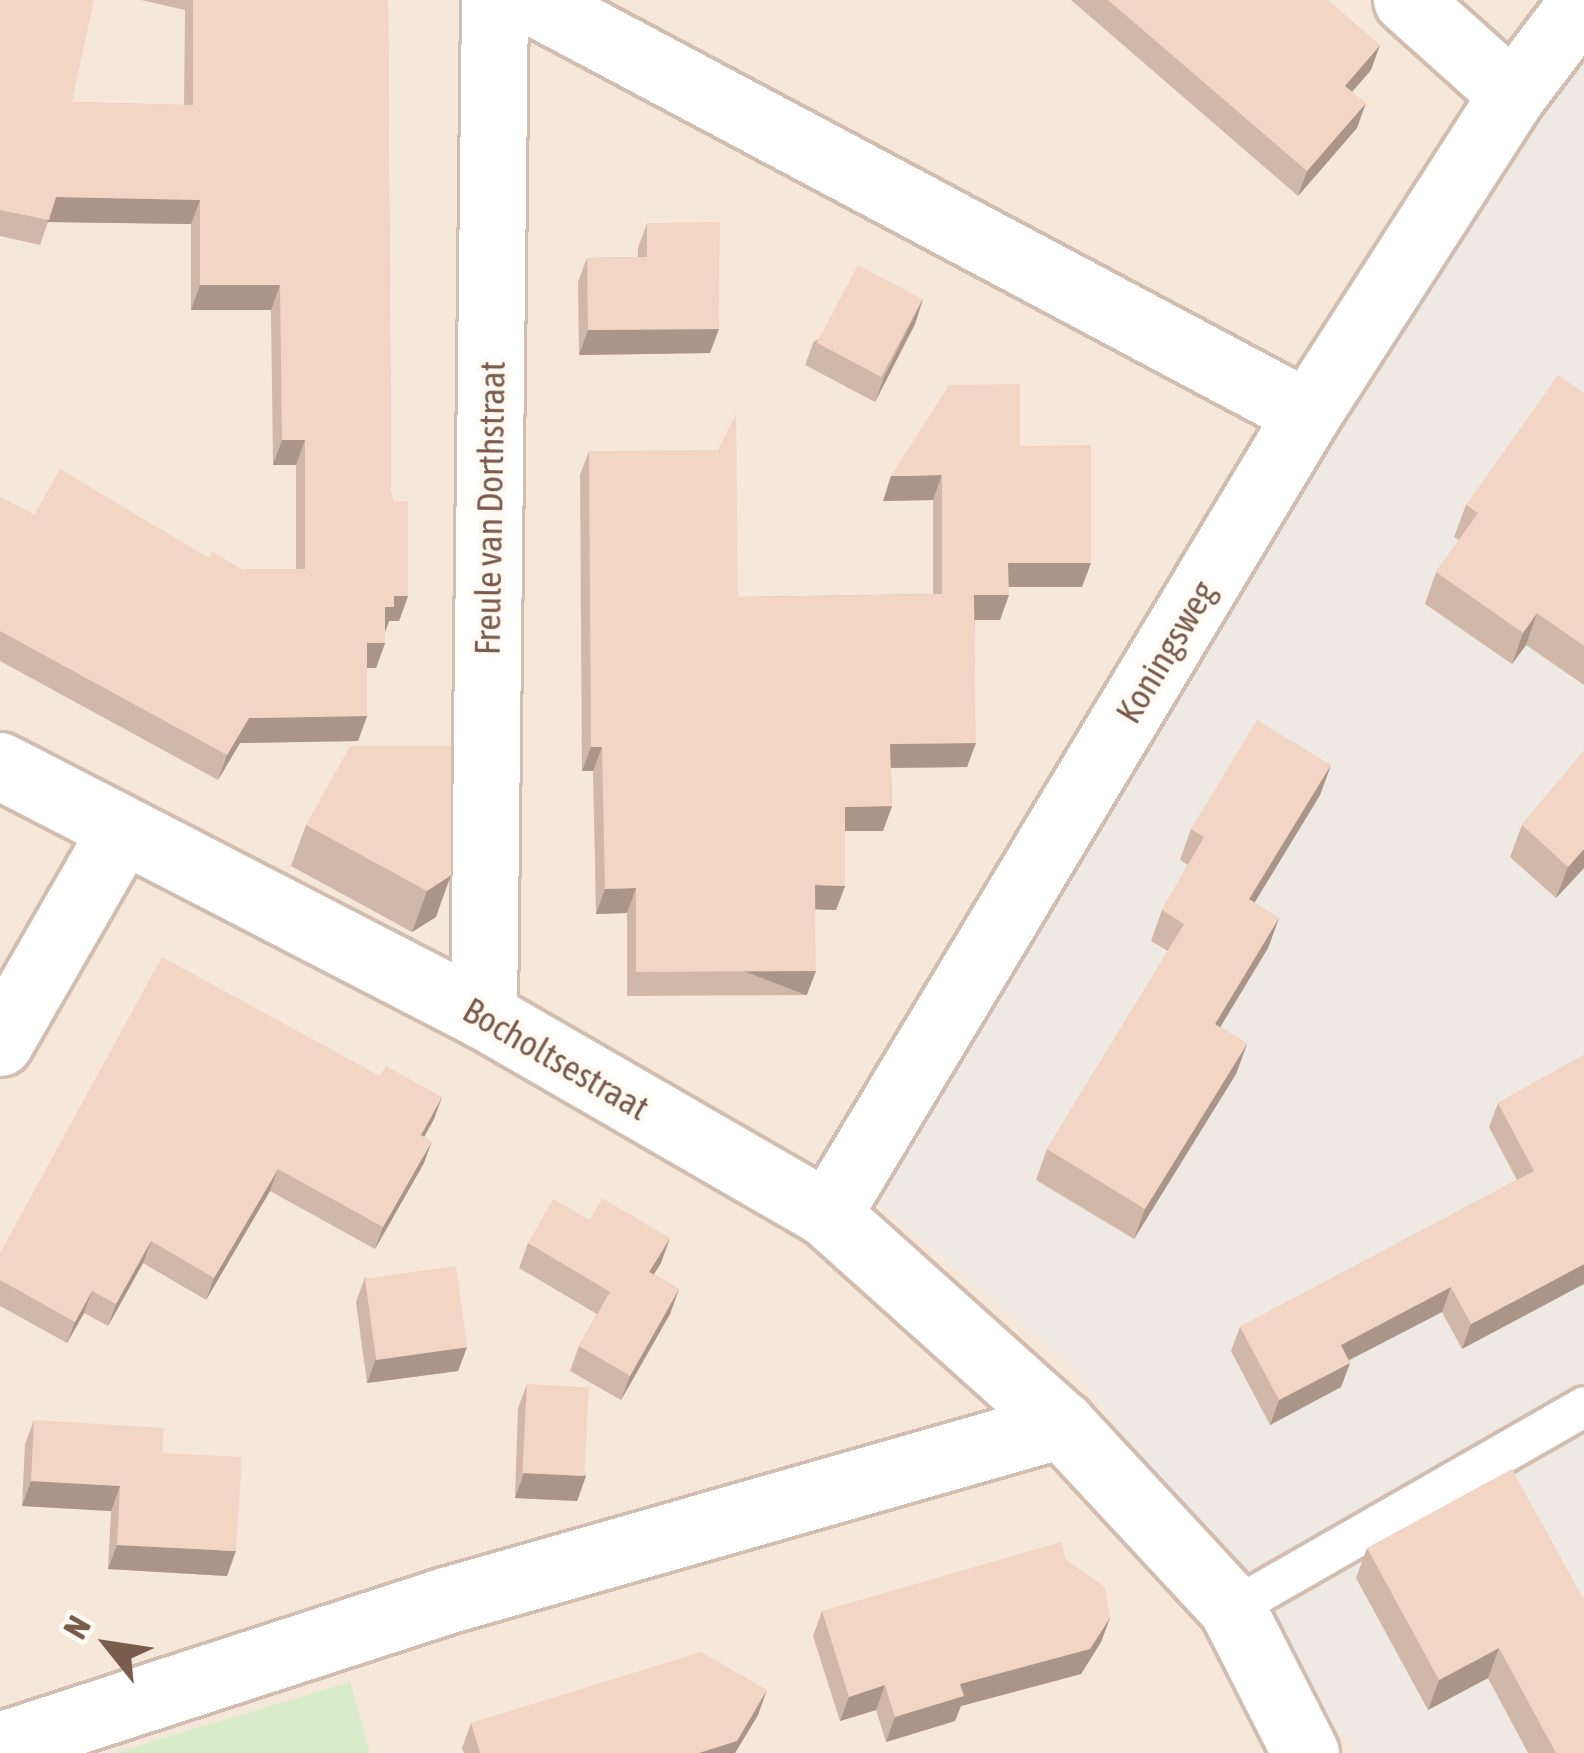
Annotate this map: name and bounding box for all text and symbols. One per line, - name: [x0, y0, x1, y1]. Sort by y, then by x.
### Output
- street label: Freule van Dorthstraat: [466, 361, 514, 655]
- street label: Koningsweg: [1107, 573, 1225, 731]
- street label: Bocholtsestraat: [455, 988, 657, 1130]
- north arrow: [48, 1585, 168, 1705]
- text: N: [55, 1609, 98, 1645]

